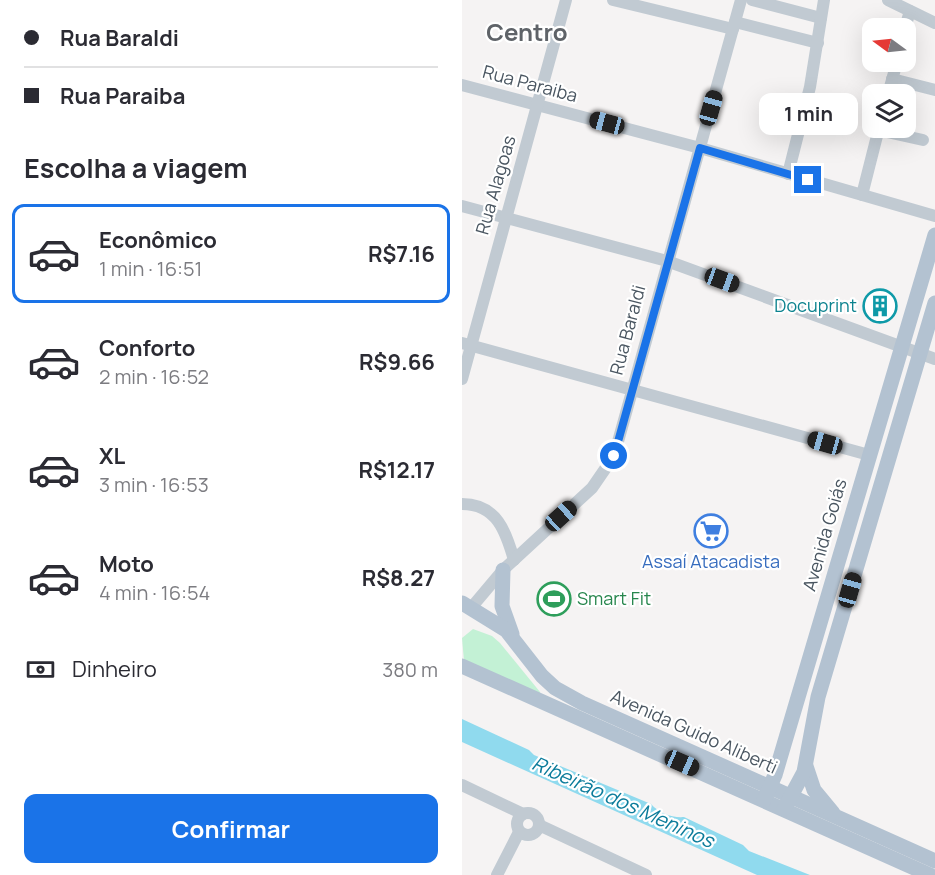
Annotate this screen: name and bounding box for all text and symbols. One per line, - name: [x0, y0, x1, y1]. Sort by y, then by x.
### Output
- district label: Centro: [486, 15, 568, 48]
- north arrow: [862, 18, 916, 72]
- map controls: [862, 18, 916, 138]
- text: Rua Baraldi: [60, 23, 179, 53]
- street label: Rua Paraiba: [480, 59, 580, 107]
- text: Rua Paraiba: [60, 81, 185, 111]
- button: layers: [862, 84, 916, 138]
- car: [697, 88, 725, 128]
- callout: 1 min: [758, 93, 857, 135]
- text: 1 min: [784, 100, 833, 127]
- car: [587, 110, 627, 136]
- street label: Rua Alagoas: [469, 132, 521, 237]
- text: Escolha a viagem: [24, 149, 247, 186]
- route end: [794, 166, 821, 193]
- text: Econômico: [99, 225, 217, 255]
- icon: car: [27, 227, 81, 281]
- text: R$7.16: [368, 239, 435, 269]
- text: 1 min · 16:51: [99, 255, 202, 282]
- car: [702, 265, 742, 295]
- street label: Rua Baraldi: [604, 282, 651, 377]
- building icon: Docuprint: [862, 288, 898, 324]
- place label: Docuprint: [774, 293, 857, 317]
- text: Conforto: [99, 333, 195, 363]
- icon: car: [27, 335, 81, 389]
- text: R$9.66: [359, 347, 435, 377]
- text: 2 min · 16:52: [99, 363, 209, 390]
- car: [805, 429, 845, 457]
- text: XL: [99, 441, 125, 471]
- route start: [600, 442, 627, 469]
- icon: car: [27, 443, 81, 497]
- text: R$12.17: [359, 455, 435, 485]
- text: 3 min · 16:53: [99, 471, 209, 498]
- street label: Avenida Goiás: [797, 476, 852, 594]
- car: [542, 497, 580, 535]
- supermarket icon: Assaí Atacadista: [693, 513, 729, 549]
- text: Moto: [99, 549, 154, 579]
- place label: Assaí Atacadista: [642, 549, 780, 573]
- icon: car: [27, 551, 81, 605]
- text: R$8.27: [362, 563, 435, 593]
- car: [836, 570, 864, 610]
- text: 4 min · 16:54: [99, 579, 210, 606]
- sports icon: Smart Fit: [536, 581, 572, 617]
- place label: Smart Fit: [577, 586, 651, 610]
- icon: cash: [24, 653, 57, 686]
- text: Dinheiro: [72, 654, 157, 684]
- text: 380 m: [382, 656, 438, 683]
- street label: Avenida Guido Aliberti: [607, 683, 782, 779]
- car: [662, 747, 702, 779]
- water label: Ribeirão dos Meninos: [528, 749, 720, 854]
- button: Confirmar: [24, 794, 438, 863]

